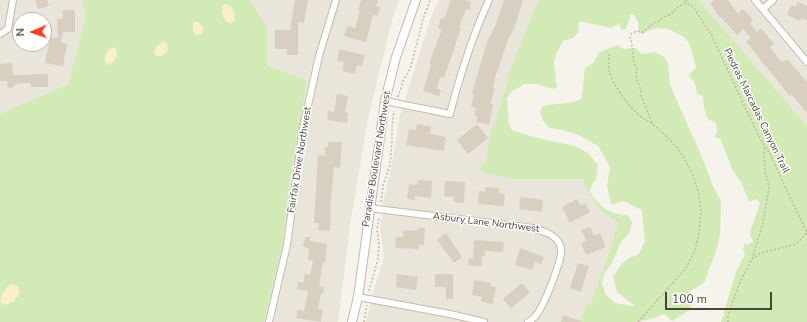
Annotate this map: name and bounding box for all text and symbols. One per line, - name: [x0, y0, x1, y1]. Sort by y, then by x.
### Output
- north arrow: [12, 12, 52, 52]
- text: N: [13, 28, 28, 37]
- street label: Piedras Marcadas Canyon Trail: [720, 47, 792, 175]
- street label: Paradise Boulevard Northwest: [360, 90, 394, 228]
- street label: Fairfax Drive Northwest: [286, 106, 314, 214]
- street label: Asbury Lane Northwest: [432, 211, 540, 235]
- scale bar: [667, 284, 774, 310]
- text: 100 m: [672, 291, 707, 307]

